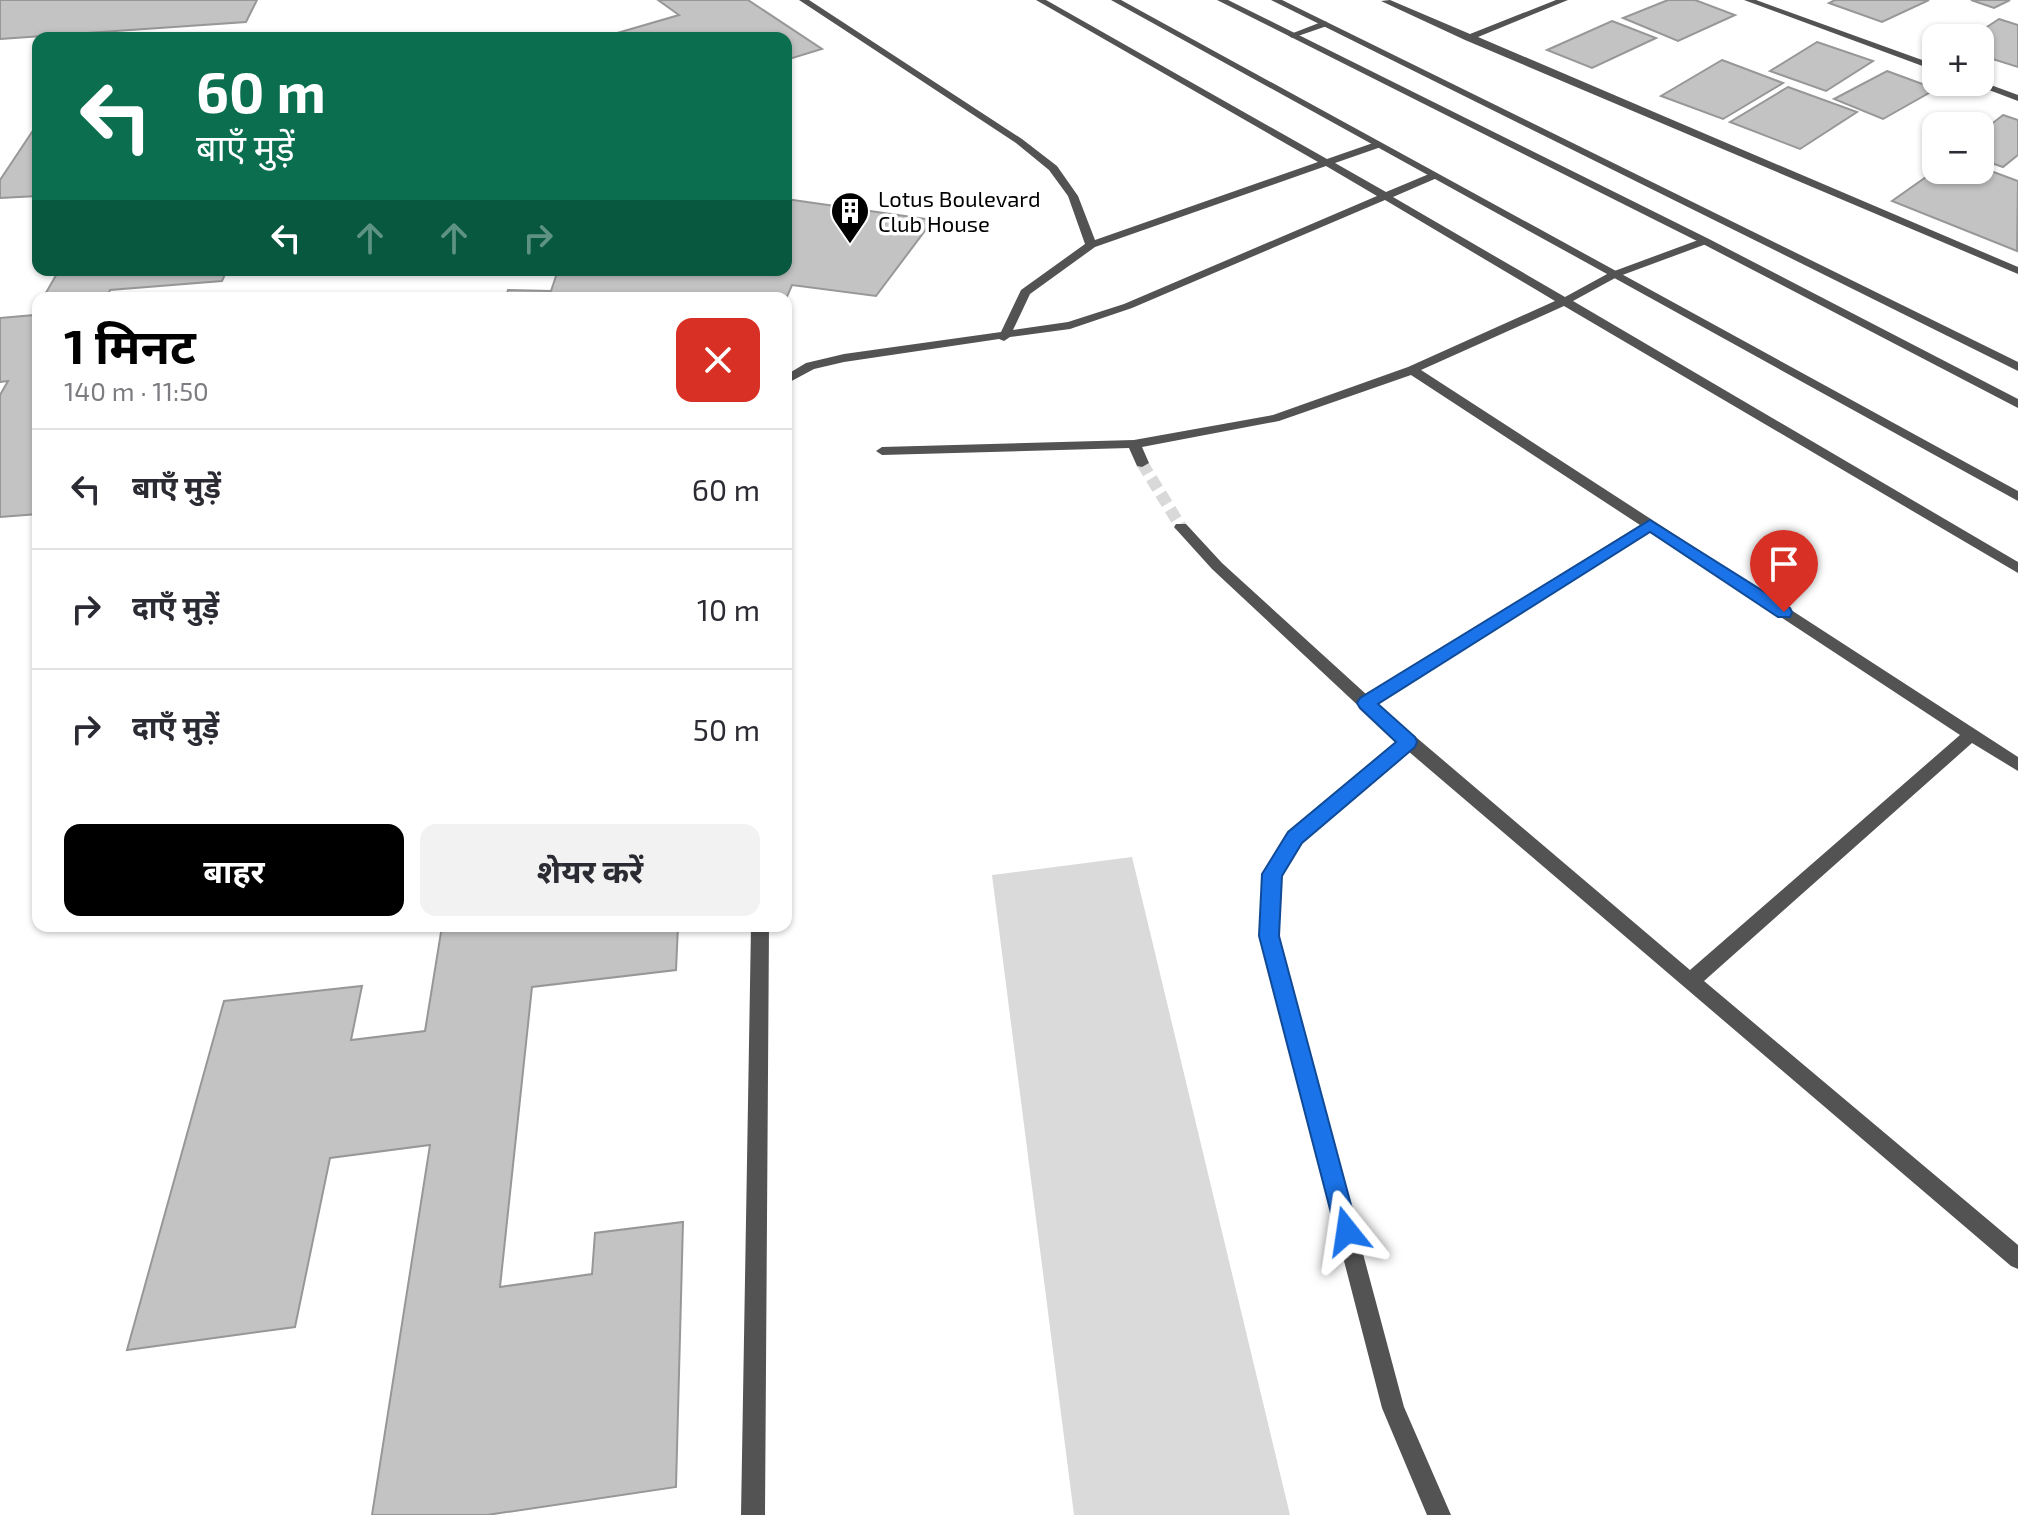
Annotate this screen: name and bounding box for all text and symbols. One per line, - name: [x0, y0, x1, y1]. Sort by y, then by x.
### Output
- map controls: [1922, 24, 1994, 184]
- button: +: [1922, 24, 1994, 96]
- text: 60 m: [196, 57, 326, 124]
- icon: left: [64, 64, 168, 168]
- button: −: [1922, 112, 1994, 184]
- text: बाएँ मुड़ें: [196, 125, 295, 168]
- place label: Lotus Boulevard Club House: [878, 185, 1041, 236]
- building icon: Lotus Boulevard Club House: [829, 190, 871, 245]
- icon: left: [264, 216, 308, 260]
- icon: ahead: [348, 216, 392, 260]
- icon: ahead: [432, 216, 476, 260]
- icon: right: [516, 216, 560, 260]
- text: 1 मिनट: [64, 316, 196, 374]
- button: close: [676, 318, 760, 402]
- text: 140 m · 11:50: [64, 375, 209, 406]
- icon: left: [64, 467, 108, 511]
- text: बाएँ मुड़ें: [132, 468, 221, 504]
- text: 60 m: [692, 471, 760, 507]
- pin: [1750, 530, 1818, 612]
- icon: arrive: [1762, 542, 1806, 586]
- icon: right: [64, 587, 108, 631]
- text: दाएँ मुड़ें: [132, 588, 219, 624]
- text: 10 m: [697, 591, 760, 627]
- icon: right: [64, 707, 108, 751]
- text: दाएँ मुड़ें: [132, 708, 219, 744]
- text: 50 m: [693, 711, 760, 747]
- button: बाहर: [64, 824, 404, 916]
- button: शेयर करें: [420, 824, 760, 916]
- position arrow: [1305, 1189, 1389, 1273]

